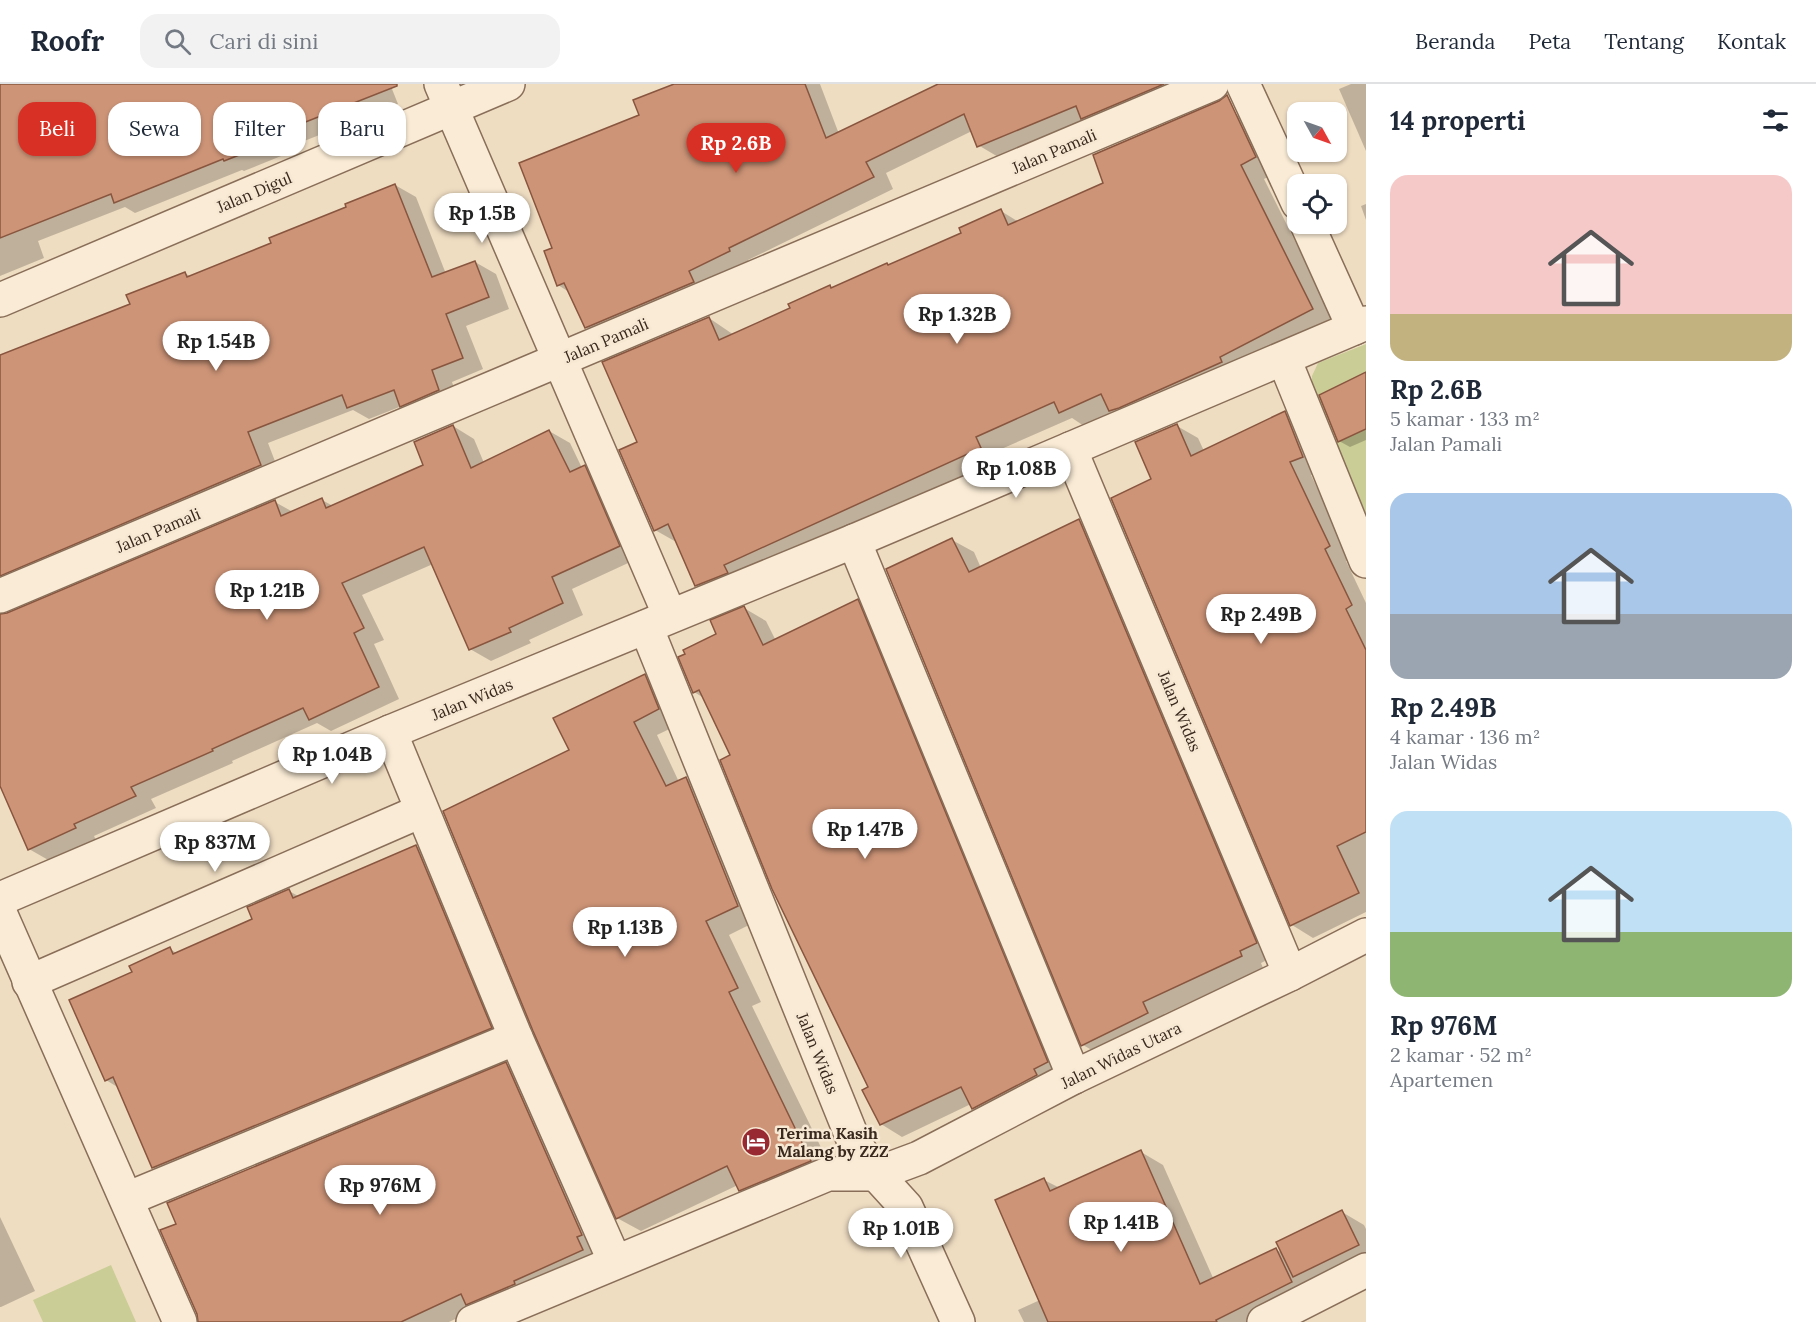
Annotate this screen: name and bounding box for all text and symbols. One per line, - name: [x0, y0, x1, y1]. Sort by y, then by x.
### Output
- search box: [140, 14, 560, 68]
- text: Roofr: [30, 23, 104, 59]
- icon: search: [161, 25, 194, 58]
- text: Cari di sini: [209, 27, 318, 55]
- text: Beranda: [1415, 28, 1495, 55]
- text: Peta: [1528, 28, 1571, 55]
- text: Tentang: [1604, 28, 1684, 55]
- text: Kontak: [1717, 28, 1786, 55]
- chip: Beli: [18, 102, 96, 156]
- chip: Sewa: [108, 102, 201, 156]
- chip: Filter: [213, 102, 306, 156]
- chip: Baru: [318, 102, 406, 156]
- north arrow: [1287, 102, 1347, 162]
- map controls: [1287, 102, 1347, 234]
- text: 14 properti: [1390, 104, 1526, 137]
- icon: filters: [1759, 104, 1792, 137]
- pin: Rp 2.6B: [681, 123, 791, 174]
- street label: Jalan Pamali: [1008, 124, 1099, 178]
- text: Rp 2.6B: [701, 130, 771, 155]
- street label: Jalan Digul: [212, 167, 295, 217]
- button: locate: [1287, 174, 1347, 234]
- pin: Rp 1.5B: [427, 193, 537, 244]
- text: Rp 1.5B: [448, 200, 516, 225]
- icon: home: [1537, 214, 1645, 322]
- pin: Rp 1.32B: [895, 294, 1019, 345]
- text: Rp 1.32B: [918, 301, 996, 326]
- street label: Jalan Pamali: [560, 313, 651, 367]
- pin: Rp 1.54B: [154, 321, 278, 372]
- text: Rp 1.54B: [177, 328, 255, 353]
- text: Rp 2.6B: [1390, 373, 1482, 406]
- text: 5 kamar · 133 m²: [1390, 406, 1540, 431]
- text: Jalan Pamali: [1390, 431, 1502, 456]
- pin: Rp 1.08B: [954, 448, 1078, 499]
- text: Rp 1.08B: [976, 455, 1056, 480]
- street label: Jalan Pamali: [112, 503, 203, 557]
- icon: home: [1537, 532, 1645, 640]
- pin: Rp 1.21B: [205, 570, 329, 621]
- text: Rp 1.21B: [229, 577, 305, 602]
- pin: Rp 2.49B: [1199, 594, 1323, 645]
- text: Rp 2.49B: [1220, 601, 1302, 626]
- street label: Jalan Widas: [1154, 667, 1206, 754]
- street label: Jalan Widas: [428, 674, 516, 725]
- text: Rp 2.49B: [1390, 691, 1496, 724]
- text: 4 kamar · 136 m²: [1390, 724, 1540, 749]
- pin: Rp 1.04B: [270, 734, 394, 785]
- text: Rp 1.04B: [292, 741, 372, 766]
- text: Jalan Widas: [1390, 749, 1497, 774]
- pin: Rp 1.47B: [803, 809, 927, 860]
- text: Rp 1.47B: [826, 816, 904, 841]
- pin: Rp 837M: [160, 822, 270, 873]
- text: Rp 837M: [174, 829, 256, 854]
- icon: home: [1537, 850, 1645, 958]
- pin: Rp 1.13B: [563, 907, 687, 958]
- text: Rp 1.13B: [587, 914, 663, 939]
- street label: Jalan Widas: [792, 1009, 843, 1097]
- text: Rp 976M: [1390, 1009, 1498, 1042]
- street label: Jalan Widas Utara: [1057, 1017, 1185, 1093]
- text: 2 kamar · 52 m²: [1390, 1042, 1532, 1067]
- text: Apartemen: [1390, 1067, 1493, 1092]
- place label: Terima Kasih Malang by ZZZ: [777, 1123, 889, 1161]
- hotel icon: Terima Kasih Malang by ZZZ: [740, 1126, 772, 1158]
- pin: Rp 976M: [325, 1165, 435, 1216]
- text: Rp 976M: [339, 1172, 421, 1197]
- pin: Rp 1.41B: [1059, 1202, 1183, 1253]
- pin: Rp 1.01B: [839, 1208, 963, 1259]
- text: Rp 1.41B: [1083, 1209, 1159, 1234]
- text: Rp 1.01B: [862, 1215, 940, 1240]

